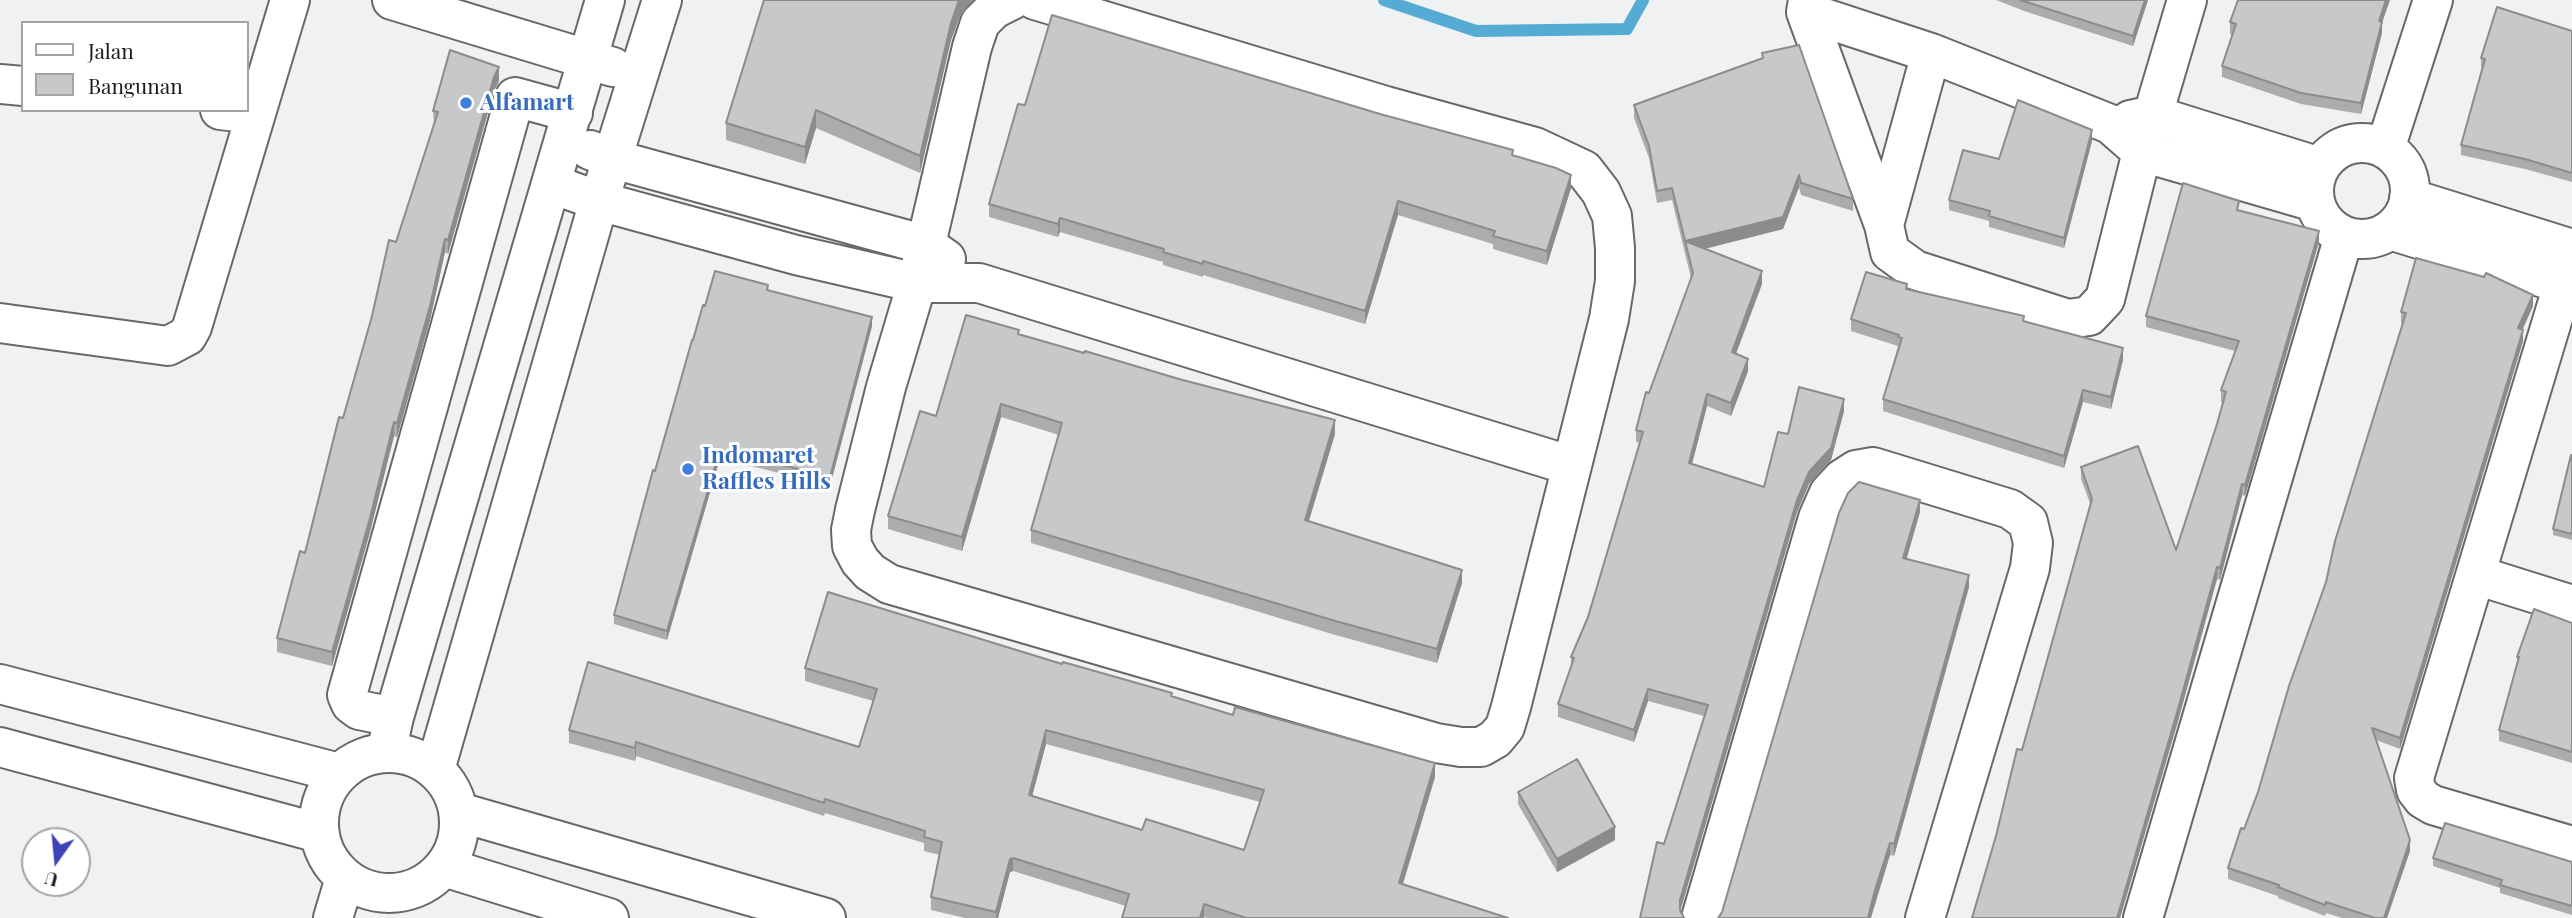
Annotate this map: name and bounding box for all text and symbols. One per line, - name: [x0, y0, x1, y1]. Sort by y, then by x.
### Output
- legend: [21, 21, 248, 112]
- text: Jalan: [88, 36, 134, 64]
- text: Bangunan: [88, 71, 183, 99]
- place label: Alfamart: [480, 89, 574, 117]
- marker: Alfamart: [458, 95, 474, 111]
- place label: Indomaret Raffles Hills: [702, 442, 831, 496]
- marker: Indomaret Raffles Hills: [680, 461, 696, 477]
- north arrow: [21, 827, 91, 897]
- text: U: [41, 866, 61, 895]

